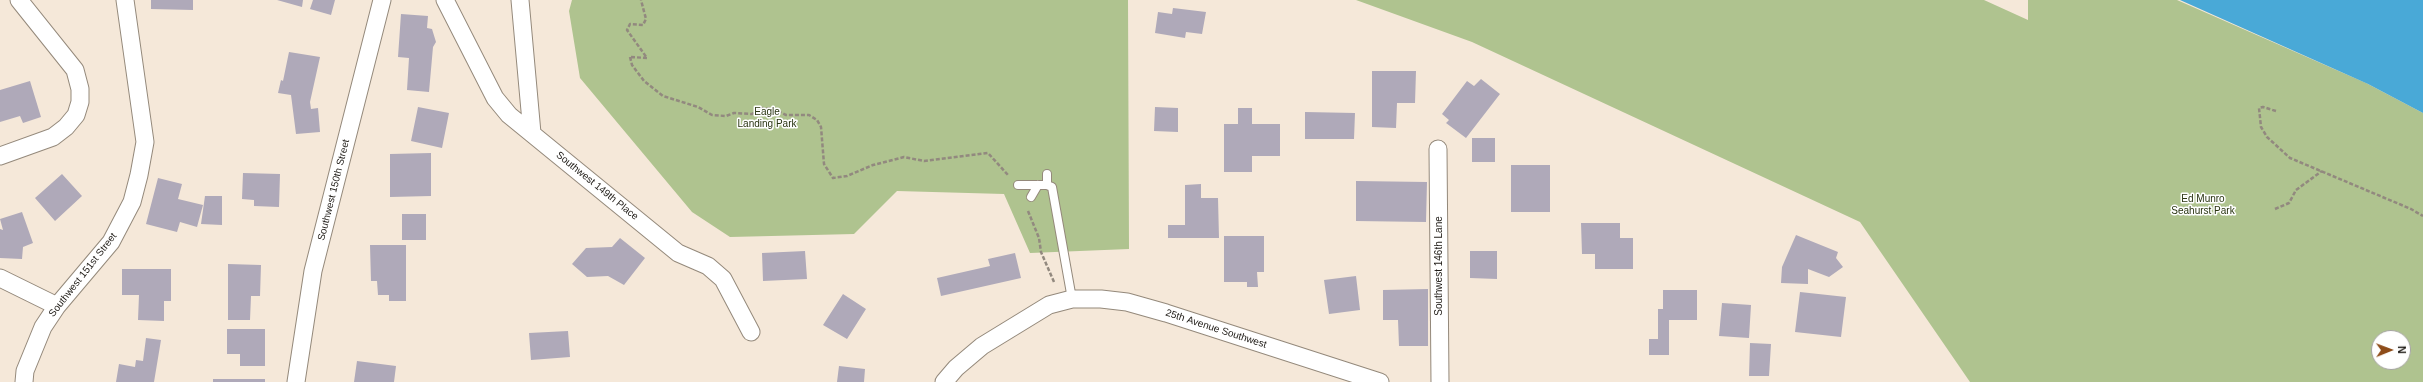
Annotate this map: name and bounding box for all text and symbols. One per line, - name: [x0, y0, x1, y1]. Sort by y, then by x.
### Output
- park label: Eagle Landing Park: [738, 106, 796, 130]
- street label: Southwest 150th Street: [316, 138, 352, 242]
- street label: Southwest 149th Place: [553, 149, 641, 223]
- park label: Ed Munro Seahurst Park: [2171, 193, 2235, 216]
- street label: Southwest 146th Lane: [1433, 216, 1445, 316]
- street label: Southwest 151st Street: [46, 231, 120, 319]
- street label: 25th Avenue Southwest: [1164, 307, 1268, 351]
- north arrow: [2371, 330, 2411, 370]
- text: N: [2396, 346, 2408, 354]

